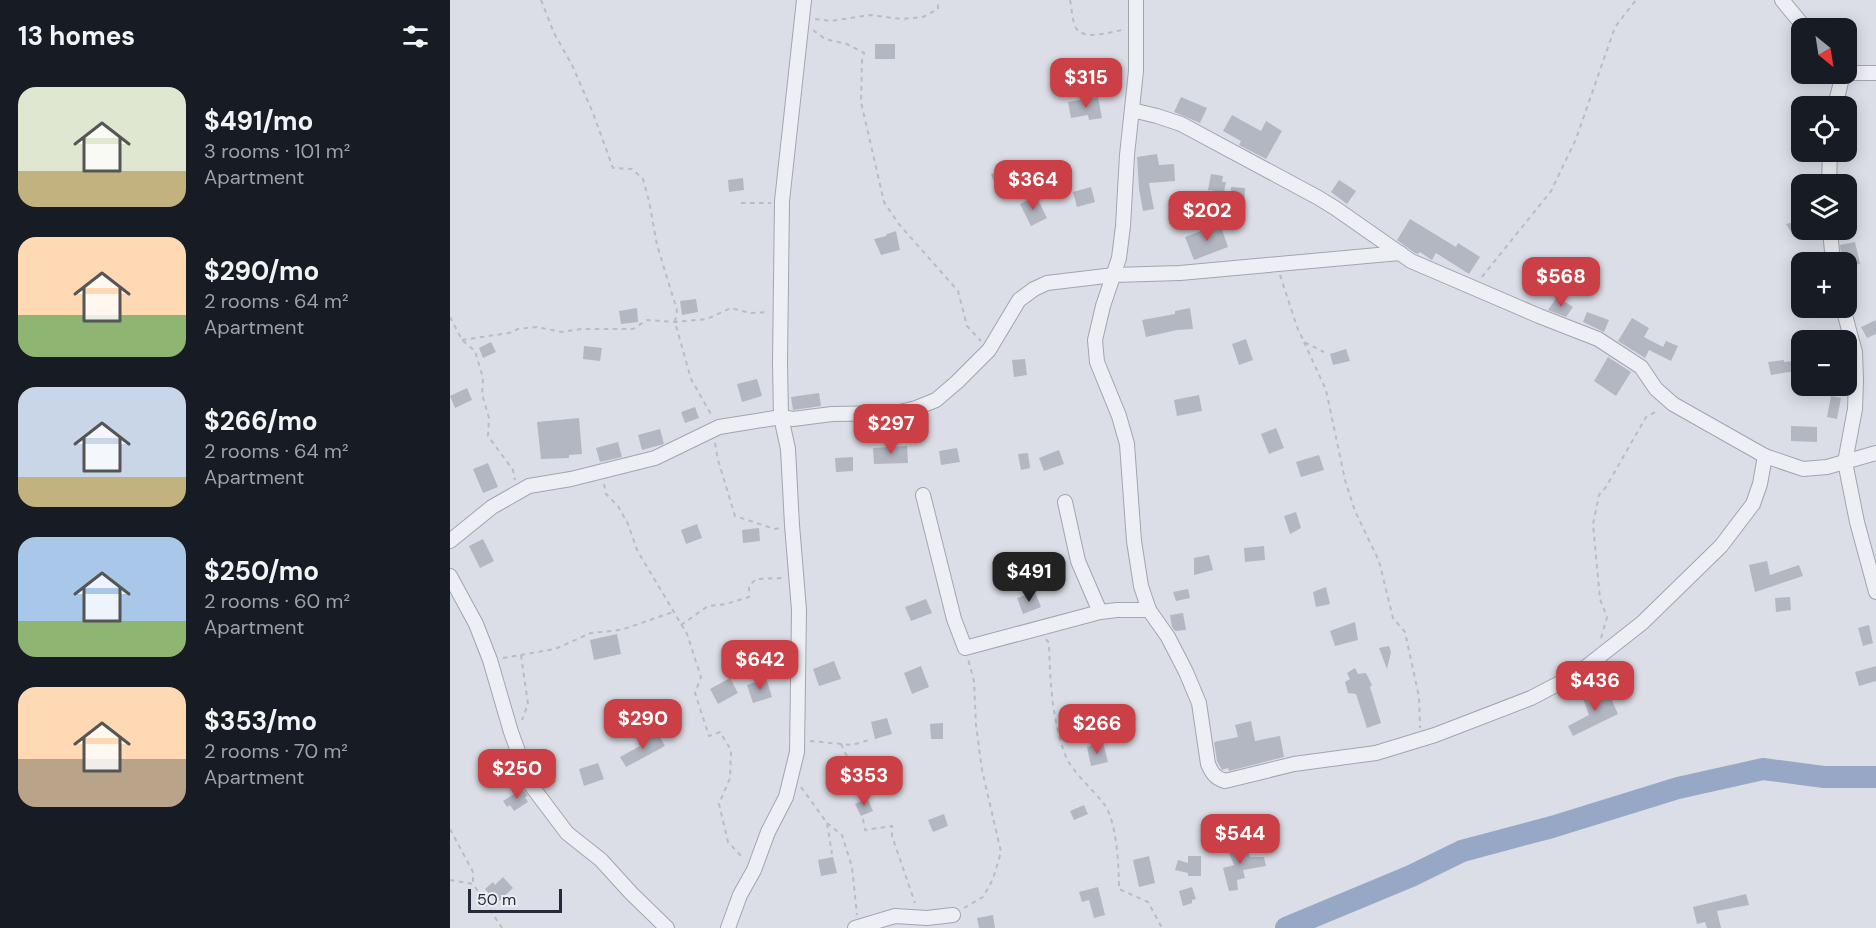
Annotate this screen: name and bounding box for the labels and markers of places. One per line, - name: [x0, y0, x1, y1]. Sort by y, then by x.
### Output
- pin: $315: [1050, 58, 1122, 109]
- pin: $364: [997, 160, 1069, 211]
- pin: $202: [1171, 191, 1243, 242]
- pin: $568: [1525, 257, 1597, 308]
- pin: $297: [855, 404, 927, 455]
- pin: $491: [993, 552, 1065, 603]
- pin: $642: [724, 640, 796, 691]
- pin: $436: [1559, 661, 1631, 712]
- pin: $290: [607, 699, 679, 750]
- pin: $266: [1061, 704, 1133, 755]
- pin: $250: [481, 749, 553, 800]
- pin: $353: [828, 756, 900, 807]
- pin: $544: [1204, 814, 1276, 865]

